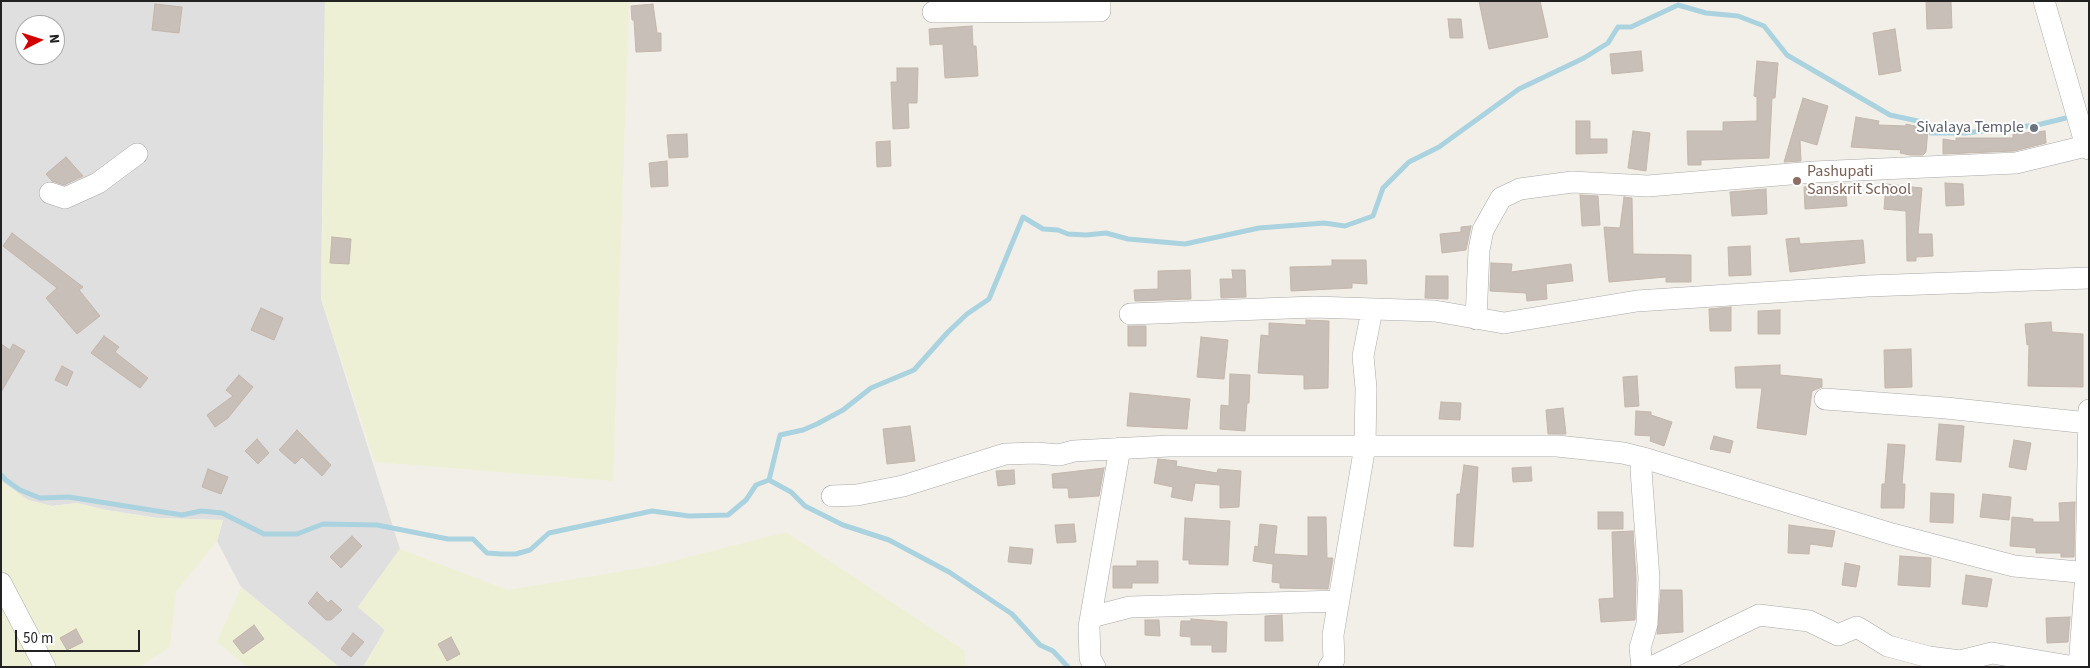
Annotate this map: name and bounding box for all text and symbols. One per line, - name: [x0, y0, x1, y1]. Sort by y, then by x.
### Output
- north arrow: [15, 15, 65, 65]
- text: N: [44, 33, 64, 44]
- place label: Sivalaya Temple: [1916, 118, 2024, 138]
- marker: Sivalaya Temple: [2028, 122, 2040, 134]
- place label: Pashupati Sanskrit School: [1807, 162, 1911, 200]
- marker: Pashupati Sanskrit School: [1791, 175, 1803, 187]
- scale bar: [18, 620, 142, 652]
- text: 50 m: [23, 628, 53, 649]

